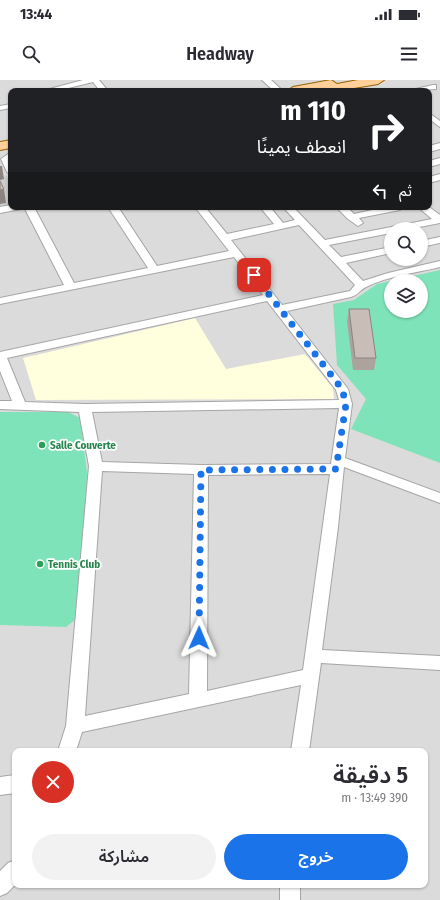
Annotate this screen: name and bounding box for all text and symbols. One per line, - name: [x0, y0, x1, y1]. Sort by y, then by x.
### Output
- text: 13:44: [20, 5, 52, 23]
- icon: search: [20, 43, 42, 65]
- text: Headway: [186, 43, 254, 65]
- icon: menu: [398, 43, 420, 65]
- text: 110 m: [280, 94, 346, 127]
- icon: right: [360, 104, 412, 156]
- text: انعطف يمينًا: [257, 136, 346, 158]
- icon: left: [369, 180, 391, 202]
- text: ثم: [399, 182, 412, 200]
- map controls: [384, 222, 428, 318]
- button: search: [384, 222, 428, 266]
- pin: [237, 258, 271, 292]
- icon: arrive: [243, 264, 265, 286]
- button: layers: [384, 274, 428, 318]
- place label: Salle Couverte: [50, 439, 116, 452]
- marker: Salle Couverte: [37, 440, 47, 450]
- place label: Tennis Club: [48, 558, 100, 571]
- marker: Tennis Club: [35, 559, 45, 569]
- position arrow: [178, 617, 220, 659]
- button: close: [32, 761, 74, 803]
- text: 5 دقيقة: [333, 761, 408, 789]
- text: 390 m · 13:49: [341, 790, 408, 805]
- button: مشاركة: [32, 834, 216, 880]
- button: خروج: [224, 834, 408, 880]

